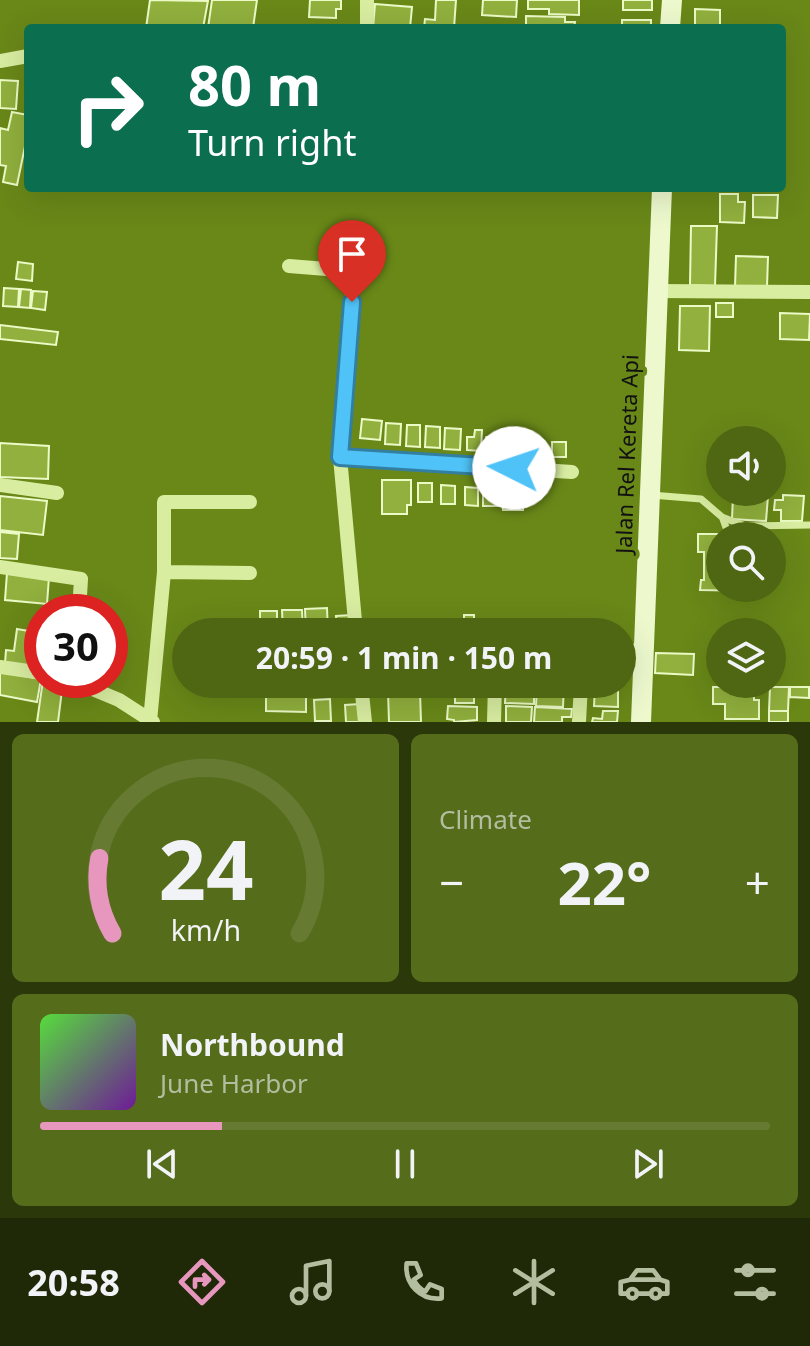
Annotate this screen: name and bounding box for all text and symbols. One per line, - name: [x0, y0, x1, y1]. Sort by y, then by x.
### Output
- text: 80 m: [188, 46, 321, 122]
- icon: right: [56, 56, 160, 160]
- text: Turn right: [188, 118, 356, 167]
- pin: [318, 220, 386, 302]
- icon: arrive: [330, 232, 374, 276]
- street label: Jalan Rel Kereta Api: [607, 354, 644, 556]
- position arrow: [472, 426, 556, 510]
- map controls: [706, 426, 786, 698]
- button: sound: [706, 426, 786, 506]
- button: search: [706, 522, 786, 602]
- speed limit sign: 30: [24, 594, 128, 698]
- button: layers: [706, 618, 786, 698]
- text: 20:59 · 1 min · 150 m: [256, 637, 552, 678]
- text: Climate: [439, 801, 532, 837]
- text: 24: [158, 811, 253, 924]
- text: 22°: [557, 841, 652, 923]
- text: −: [439, 852, 464, 912]
- text: +: [745, 852, 770, 912]
- text: km/h: [170, 910, 241, 949]
- text: Northbound: [160, 1024, 345, 1065]
- text: June Harbor: [160, 1065, 308, 1101]
- icon: previous: [140, 1142, 184, 1186]
- icon: pause: [383, 1142, 427, 1186]
- icon: next: [626, 1142, 670, 1186]
- icon: directions: [174, 1254, 230, 1310]
- icon: music: [285, 1254, 341, 1310]
- icon: phone: [395, 1254, 451, 1310]
- icon: climate: [506, 1254, 562, 1310]
- icon: car: [616, 1254, 672, 1310]
- icon: filters: [727, 1254, 783, 1310]
- text: 20:58: [27, 1258, 120, 1307]

